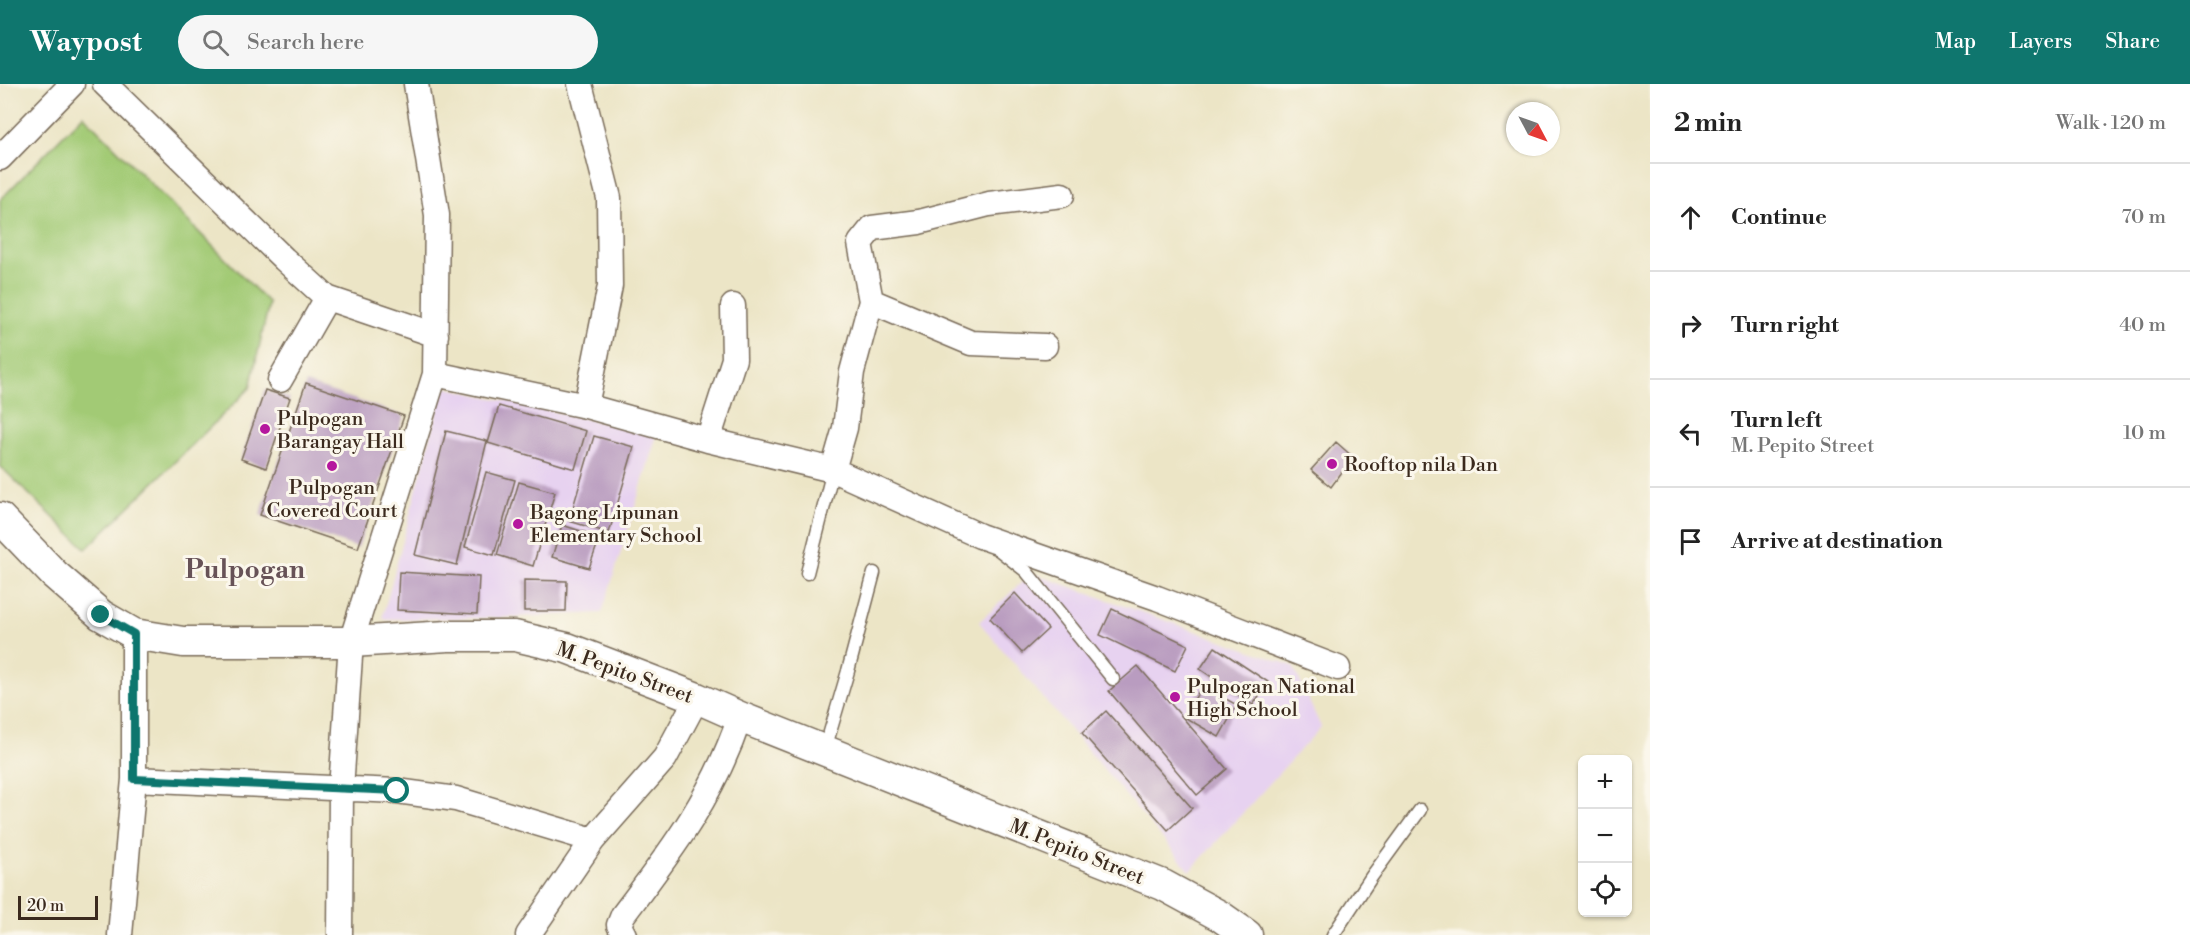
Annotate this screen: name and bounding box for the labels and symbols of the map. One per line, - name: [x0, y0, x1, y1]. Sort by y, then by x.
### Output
- north arrow: [1506, 102, 1560, 156]
- place label: Pulpogan Barangay Hall: [276, 407, 404, 455]
- marker: Pulpogan Barangay Hall: [258, 422, 272, 436]
- place label: Rooftop nila Dan: [1344, 453, 1498, 478]
- marker: Rooftop nila Dan: [1325, 457, 1339, 471]
- marker: Pulpogan Covered Court: [325, 459, 339, 473]
- place label: Pulpogan Covered Court: [266, 476, 398, 524]
- place label: Bagong Lipunan Elementary School: [529, 501, 702, 549]
- marker: Bagong Lipunan Elementary School: [511, 517, 525, 531]
- district label: Pulpogan: [185, 554, 305, 586]
- route end: [87, 601, 113, 627]
- street label: M. Pepito Street: [553, 637, 696, 710]
- place label: Pulpogan National High School: [1187, 675, 1355, 723]
- marker: Pulpogan National High School: [1168, 690, 1182, 704]
- route start: [383, 777, 409, 803]
- street label: M. Pepito Street: [1005, 814, 1148, 891]
- scale bar: [18, 893, 98, 920]

